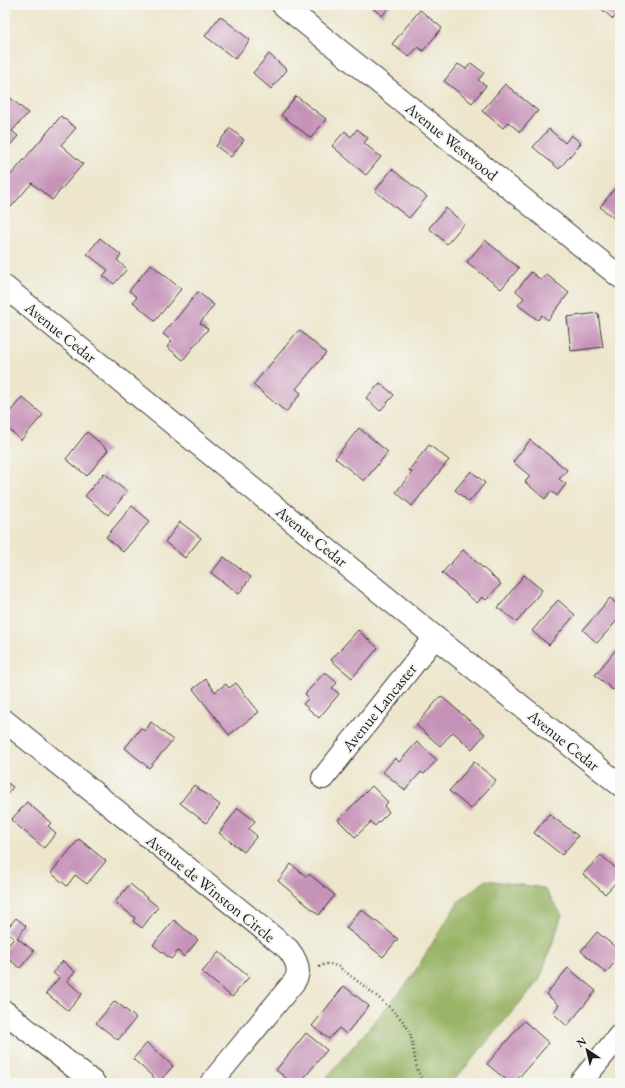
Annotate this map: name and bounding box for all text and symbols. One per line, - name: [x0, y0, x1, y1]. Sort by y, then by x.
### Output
- street label: Avenue Westwood: [400, 97, 503, 186]
- street label: Avenue Cedar: [20, 296, 101, 368]
- street label: Avenue Cedar: [271, 500, 352, 572]
- street label: Avenue Lancaster: [337, 658, 422, 757]
- street label: Avenue Cedar: [523, 704, 604, 776]
- street label: Avenue de Winston Circle: [141, 829, 280, 947]
- north arrow: [567, 1030, 607, 1070]
- text: N: [574, 1033, 589, 1050]

